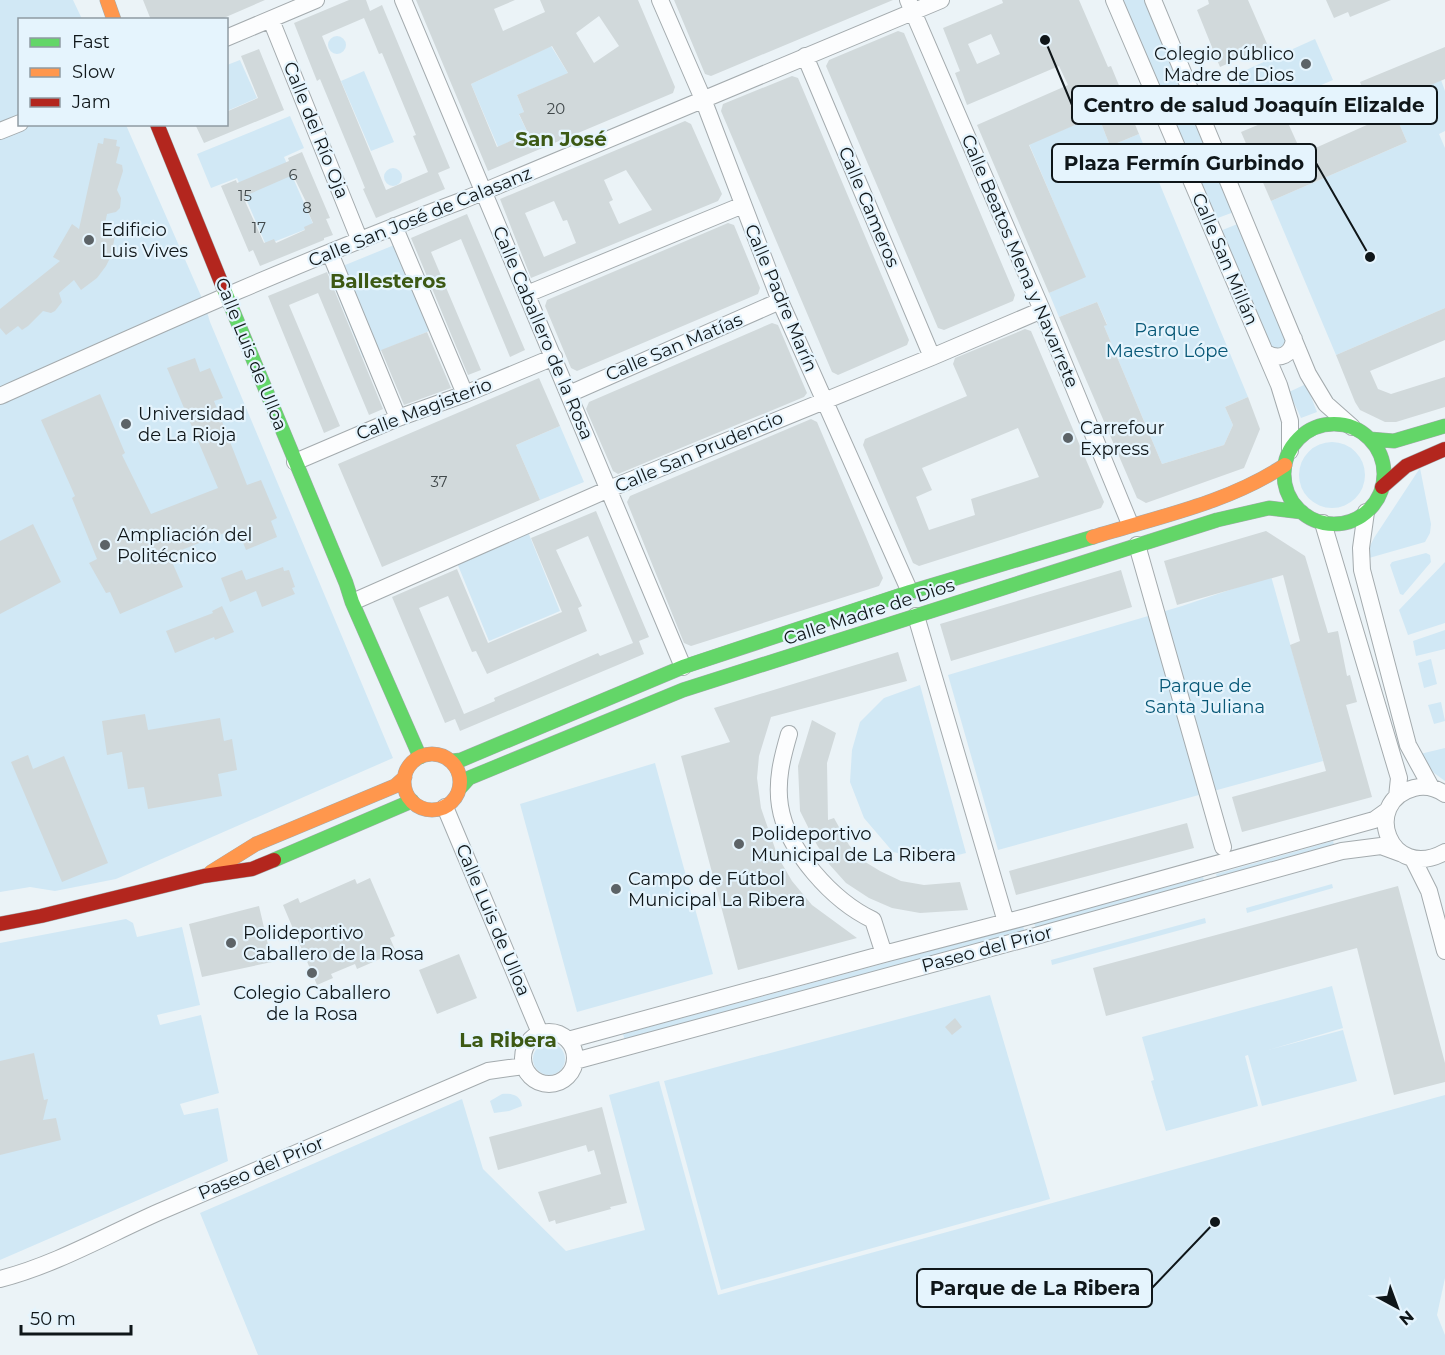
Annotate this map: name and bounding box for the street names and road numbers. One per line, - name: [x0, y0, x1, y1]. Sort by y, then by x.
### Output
- street label: Calle del Río Oja: [279, 58, 353, 202]
- street label: Calle Beatos Mena y Navarrete: [957, 131, 1084, 391]
- street label: Calle Cameros: [834, 143, 904, 271]
- street label: Calle San José de Calasanz: [305, 162, 535, 272]
- street label: Calle San Millán: [1187, 190, 1263, 328]
- street label: Calle Padre Marín: [740, 221, 822, 375]
- street label: Calle Caballero de la Rosa: [488, 223, 598, 443]
- street label: Calle Luis de Ulloa: [210, 274, 292, 434]
- street label: Calle San Matías: [602, 308, 746, 386]
- street label: Calle Magisterio: [353, 373, 495, 445]
- street label: Calle San Prudencio: [612, 407, 786, 497]
- street label: Calle Madre de Dios: [781, 574, 958, 650]
- street label: Calle Luis de Ulloa: [451, 841, 535, 999]
- street label: Paseo del Prior: [919, 921, 1055, 977]
- street label: Paseo del Prior: [195, 1132, 327, 1204]

